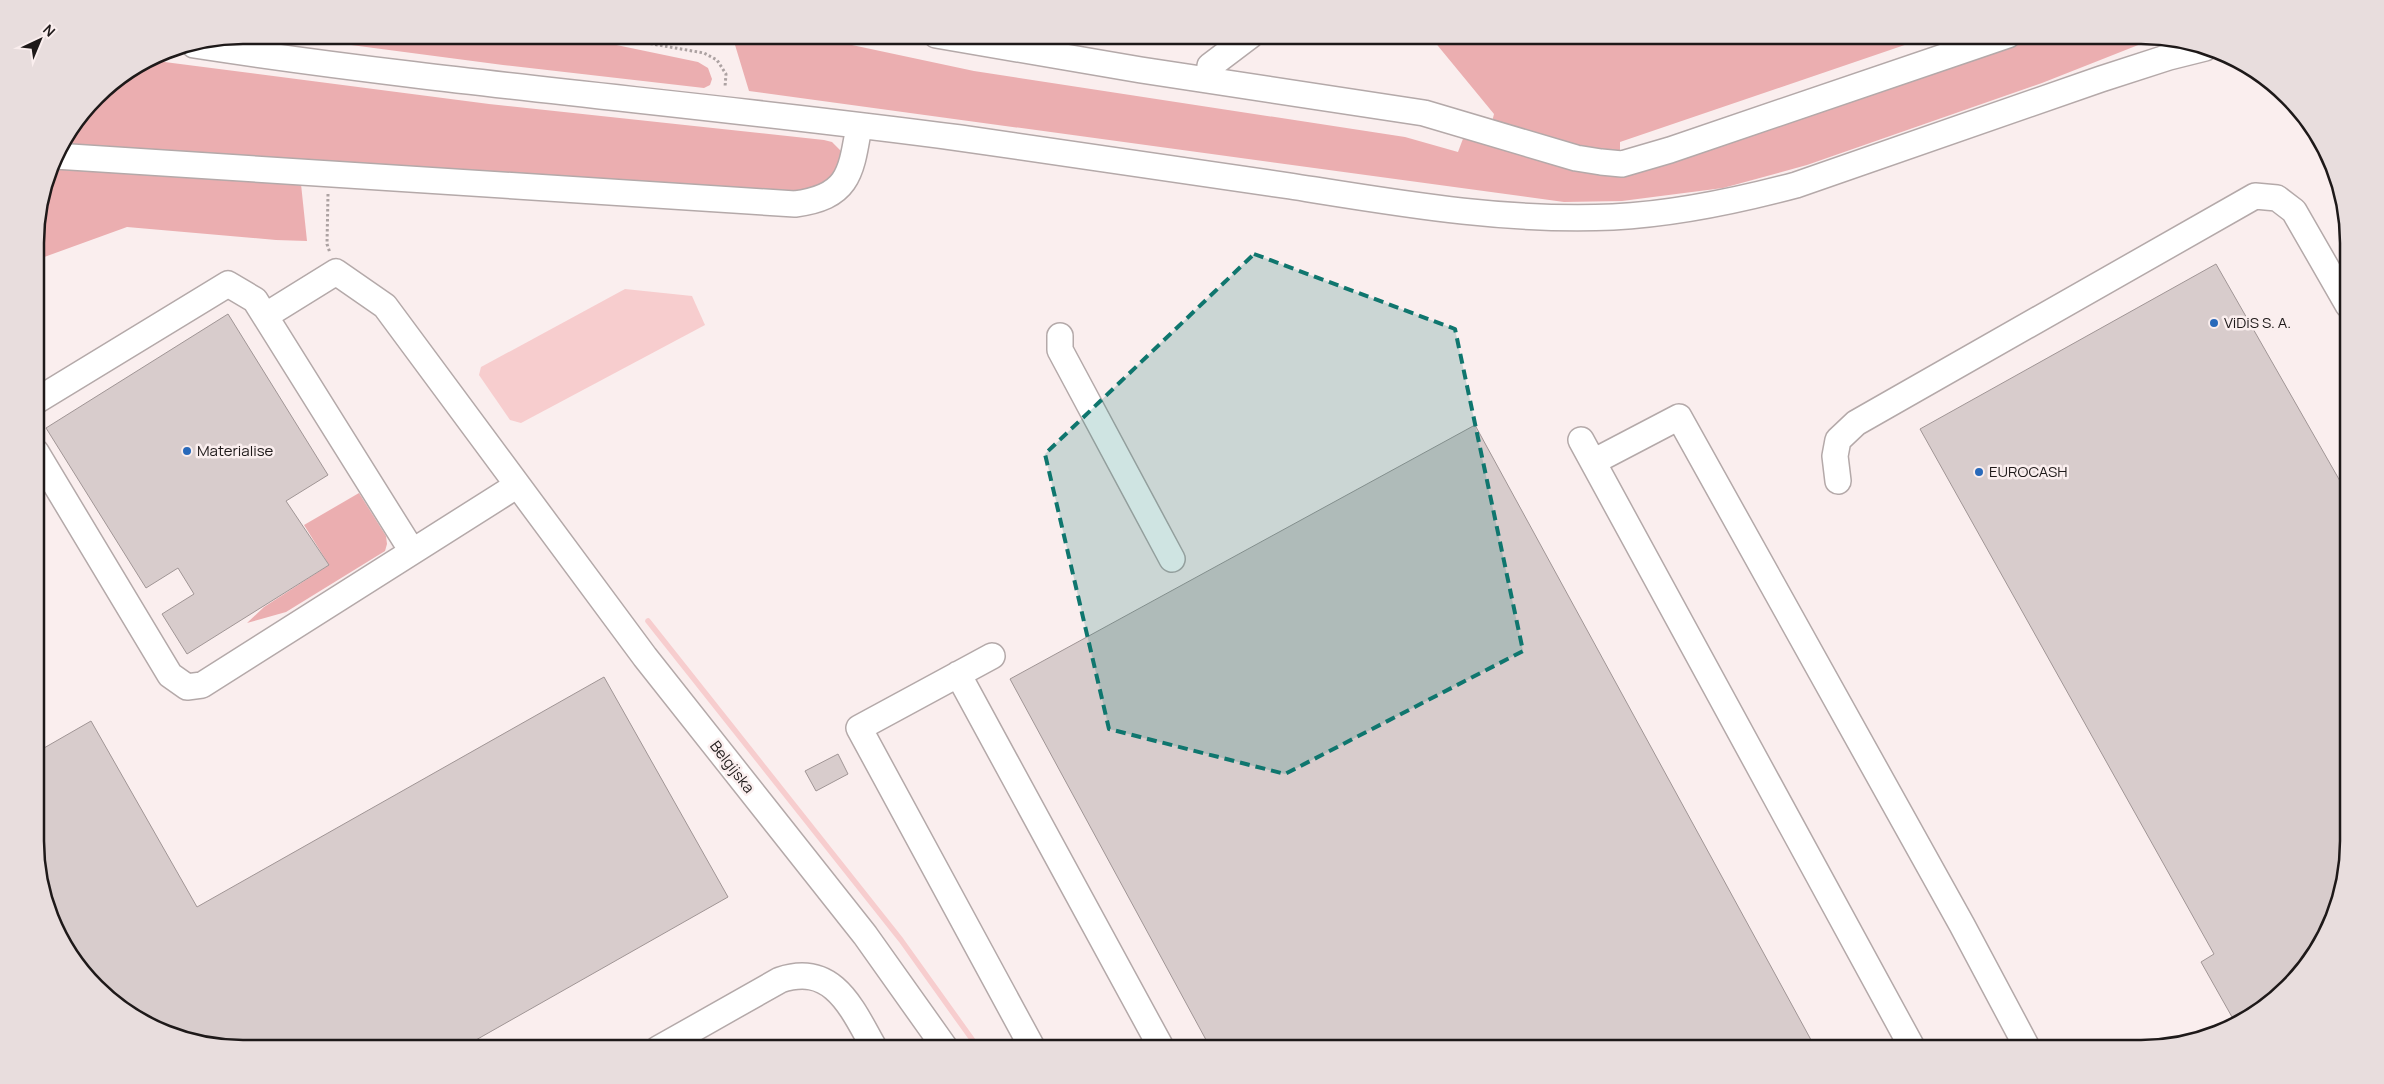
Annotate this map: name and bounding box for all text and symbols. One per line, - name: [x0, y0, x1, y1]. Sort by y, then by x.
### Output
- north arrow: [15, 15, 65, 65]
- text: N: [39, 20, 60, 41]
- place label: ViDiS S. A.: [2224, 312, 2291, 333]
- marker: ViDiS S. A.: [2208, 317, 2220, 329]
- place label: Materialise: [197, 440, 274, 461]
- marker: Materialise: [181, 445, 193, 457]
- place label: EUROCASH: [1989, 461, 2068, 482]
- marker: EUROCASH: [1973, 466, 1985, 478]
- street label: Belgijska: [705, 736, 760, 797]

